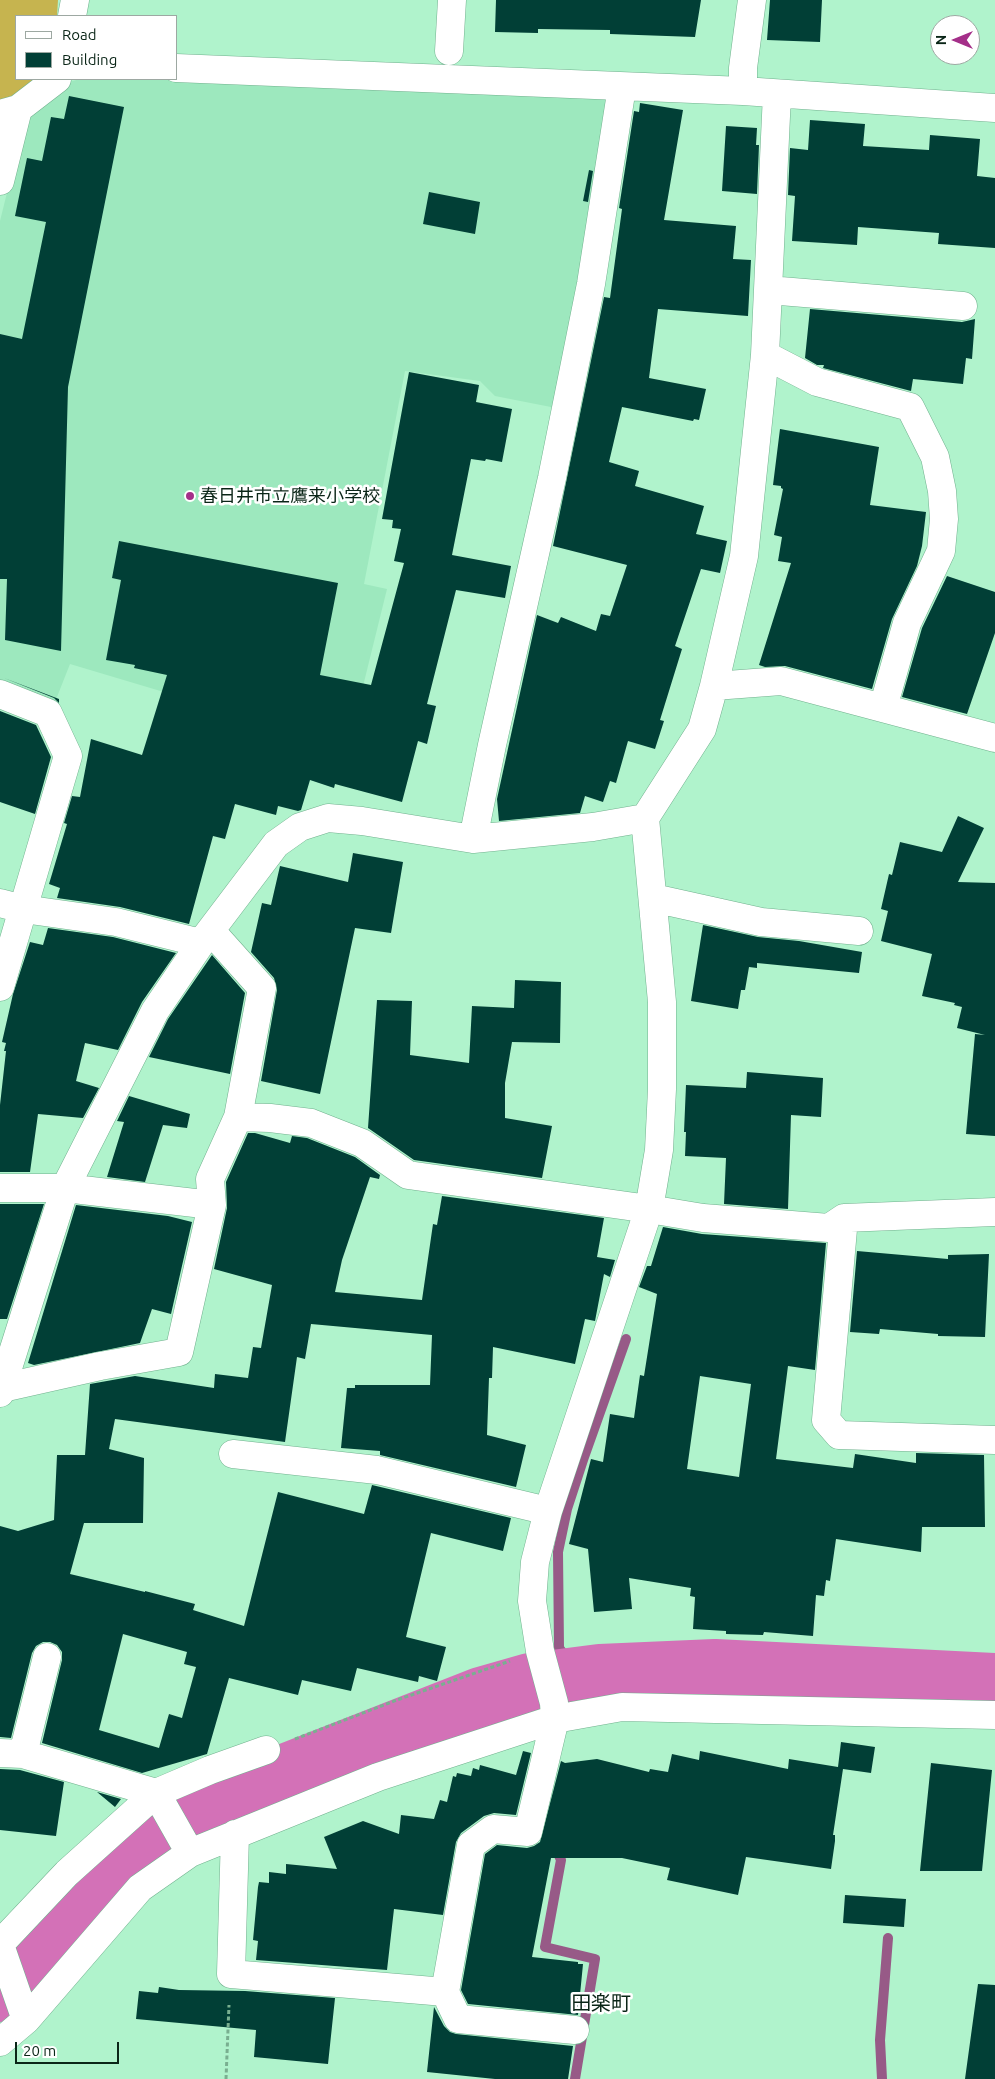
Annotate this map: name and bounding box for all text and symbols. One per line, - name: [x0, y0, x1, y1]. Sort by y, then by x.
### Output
- legend: [15, 15, 178, 80]
- north arrow: [930, 15, 980, 65]
- text: Road: [62, 26, 97, 43]
- text: N: [933, 35, 949, 45]
- text: Building: [62, 51, 117, 68]
- place label: 春日井市立鷹来小学校: [200, 485, 380, 507]
- marker: 春日井市立鷹来小学校: [184, 490, 196, 502]
- district label: 田楽町: [571, 1991, 631, 2015]
- scale bar: [18, 2032, 121, 2064]
- text: 20 m: [23, 2042, 56, 2059]

